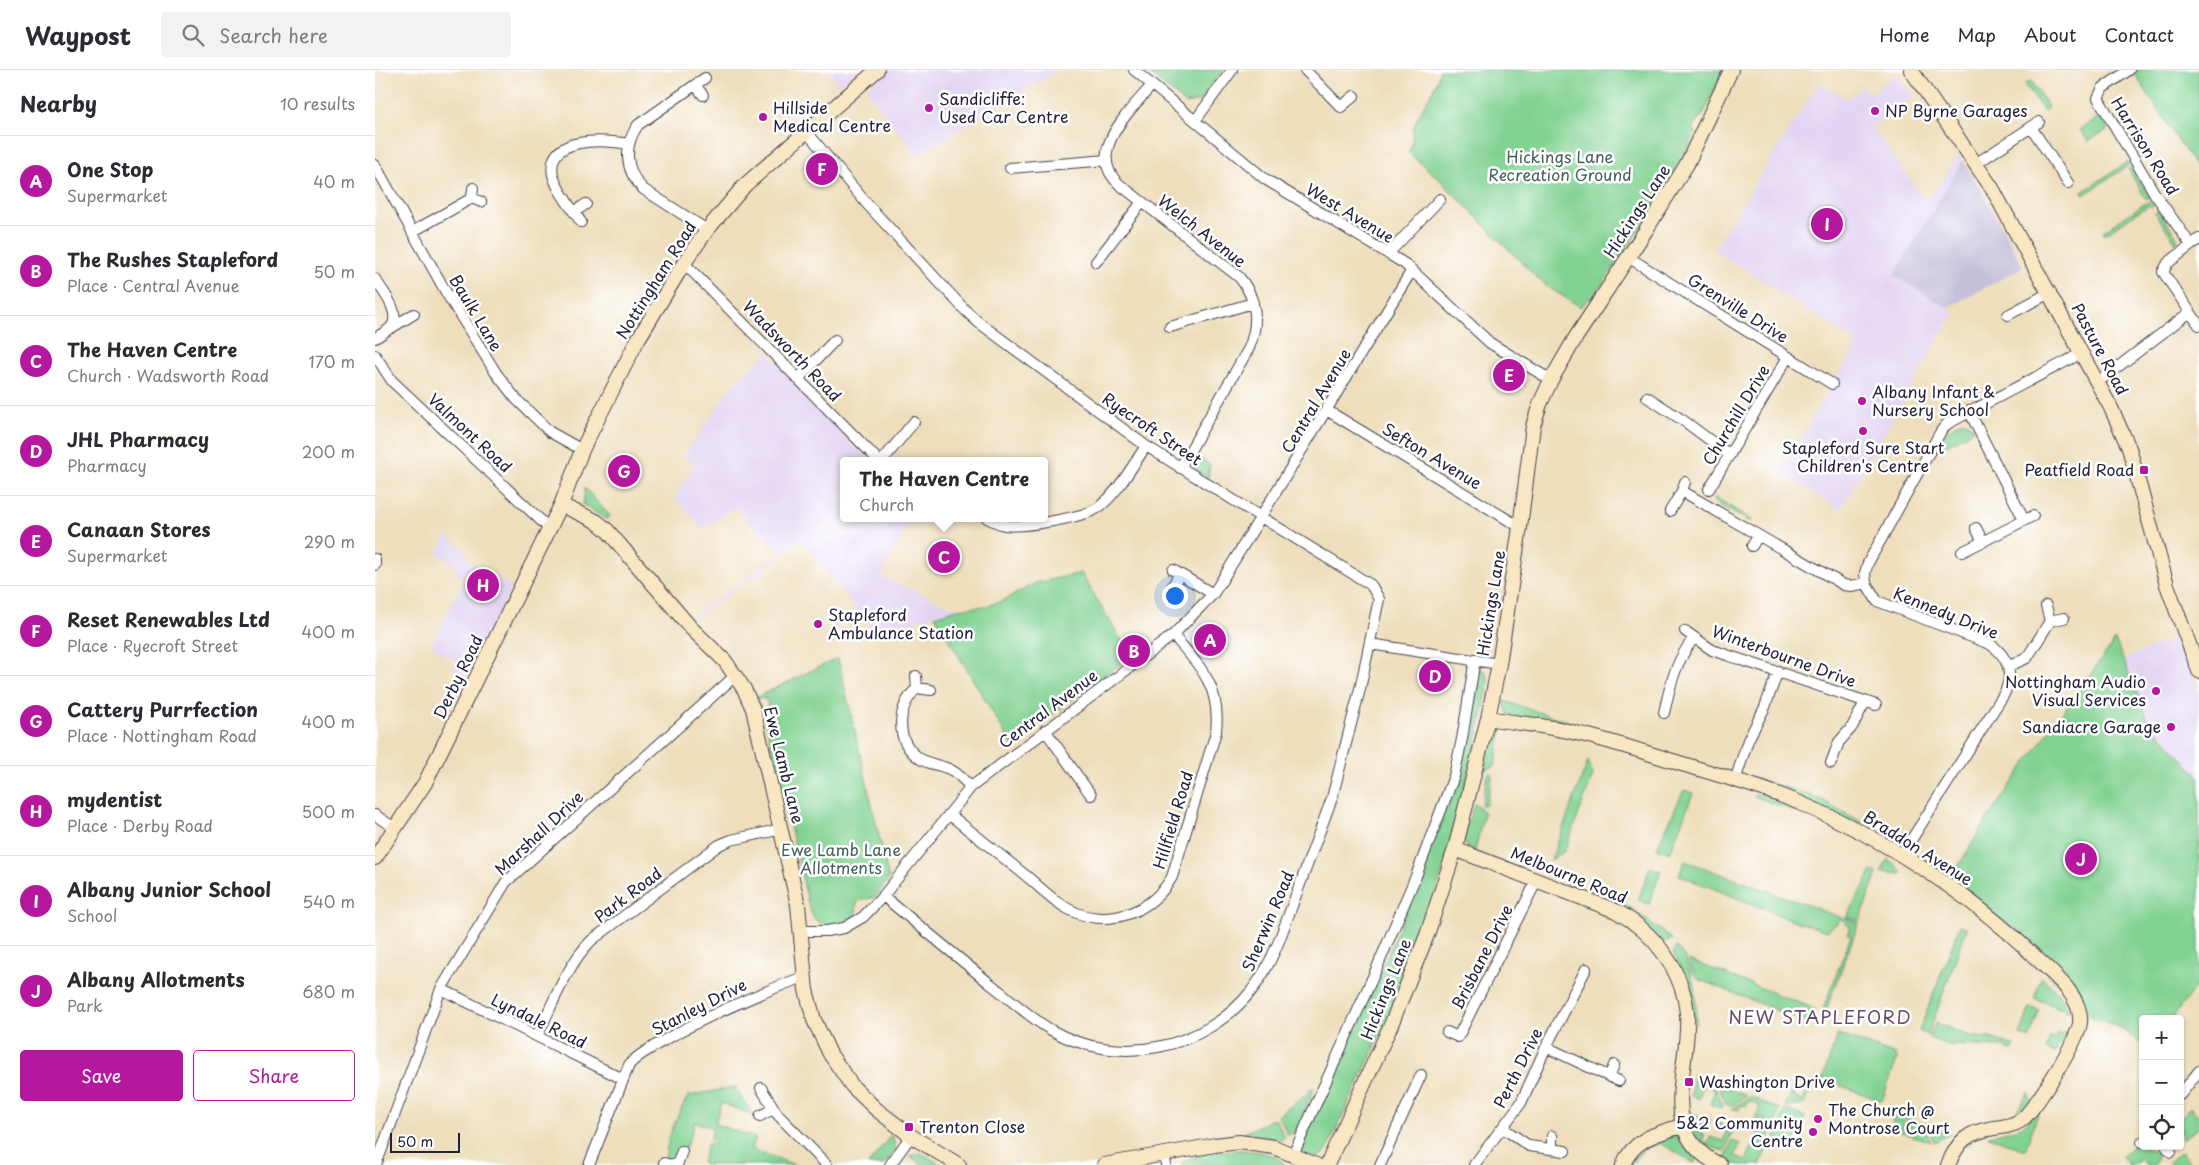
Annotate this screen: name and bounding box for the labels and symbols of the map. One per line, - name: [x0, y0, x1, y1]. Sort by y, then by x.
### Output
- place label: Sandicliffe: Used Car Centre: [939, 86, 1068, 128]
- street label: Harrison Road: [2106, 92, 2186, 199]
- place label: Hillside Medical Centre: [773, 95, 891, 137]
- place label: NP Byrne Garages: [1885, 98, 2028, 122]
- marker: Sandicliffe: Used Car Centre: [923, 102, 935, 114]
- marker: NP Byrne Garages: [1869, 105, 1881, 117]
- marker: Hillside Medical Centre: [757, 111, 769, 123]
- park label: Hickings Lane Recreation Ground: [1488, 144, 1632, 186]
- pin: F: [806, 150, 838, 188]
- street label: Hickings Lane: [1597, 159, 1675, 262]
- street label: West Avenue: [1302, 176, 1399, 248]
- street label: Welch Avenue: [1153, 188, 1252, 273]
- pin: I: [1811, 205, 1843, 243]
- street label: Nottingham Road: [609, 216, 701, 343]
- street label: Grenville Drive: [1684, 267, 1794, 348]
- street label: Baulk Lane: [444, 269, 509, 356]
- street label: Wadsworth Road: [738, 294, 847, 406]
- street label: Pasture Road: [2067, 298, 2135, 399]
- street label: Central Avenue: [1274, 344, 1356, 457]
- pin: E: [1493, 356, 1525, 394]
- street label: Churchill Drive: [1696, 360, 1775, 469]
- place label: Albany Infant & Nursery School: [1872, 379, 1995, 421]
- street label: Ryecroft Street: [1098, 386, 1208, 471]
- street label: Valmont Road: [423, 387, 518, 478]
- marker: Albany Infant & Nursery School: [1856, 395, 1868, 407]
- street label: Sefton Avenue: [1378, 416, 1487, 494]
- marker: Stapleford Sure Start Children's Centre: [1857, 425, 1869, 437]
- place label: Stapleford Sure Start Children's Centre: [1782, 435, 1945, 477]
- pin: G: [608, 452, 640, 490]
- place label: Peatfield Road: [2025, 457, 2134, 481]
- marker: Peatfield Road: [2138, 464, 2150, 476]
- pin: C: [928, 538, 960, 576]
- street label: Hickings Lane: [1470, 548, 1510, 658]
- pin: H: [467, 566, 499, 604]
- street label: Kennedy Drive: [1890, 580, 2003, 644]
- your location: [1162, 583, 1188, 609]
- place label: Stapleford Ambulance Station: [828, 602, 974, 644]
- marker: Stapleford Ambulance Station: [812, 618, 824, 630]
- street label: Winterbourne Drive: [1709, 618, 1860, 692]
- pin: A: [1194, 621, 1226, 659]
- street label: Derby Road: [426, 630, 488, 723]
- pin: B: [1118, 632, 1150, 670]
- pin: D: [1419, 657, 1451, 695]
- street label: Central Avenue: [993, 663, 1102, 753]
- place label: Nottingham Audio Visual Services: [2005, 669, 2146, 711]
- marker: Nottingham Audio Visual Services: [2150, 685, 2162, 697]
- street label: Ewe Lamb Lane: [759, 704, 811, 826]
- place label: Sandiacre Garage: [2022, 714, 2161, 738]
- marker: Sandiacre Garage: [2165, 721, 2177, 733]
- street label: Hillfield Road: [1146, 768, 1198, 872]
- street label: Marshall Drive: [489, 785, 588, 880]
- street label: Braddon Avenue: [1859, 804, 1978, 891]
- park label: Ewe Lamb Lane Allotments: [781, 837, 901, 879]
- street label: Melbourne Road: [1507, 840, 1631, 908]
- pin: J: [2065, 840, 2097, 878]
- street label: Park Road: [588, 861, 666, 928]
- street label: Sherwin Road: [1235, 867, 1299, 975]
- street label: Brisbane Drive: [1444, 900, 1518, 1013]
- street label: Hickings Lane: [1354, 934, 1416, 1043]
- street label: Stanley Drive: [647, 972, 750, 1040]
- street label: Lyndale Road: [488, 987, 591, 1054]
- district label: NEW STAPLEFORD: [1728, 1003, 1912, 1030]
- street label: Perth Drive: [1487, 1023, 1548, 1112]
- place label: Washington Drive: [1699, 1069, 1835, 1093]
- marker: Washington Drive: [1683, 1076, 1695, 1088]
- place label: The Church @ Montrose Court: [1828, 1097, 1950, 1139]
- place label: 5&2 Community Centre: [1676, 1110, 1803, 1152]
- marker: The Church @ Montrose Court: [1812, 1113, 1824, 1125]
- place label: Trenton Close: [919, 1114, 1025, 1138]
- marker: Trenton Close: [903, 1121, 915, 1133]
- marker: 5&2 Community Centre: [1807, 1126, 1819, 1138]
- scale bar: [390, 1130, 460, 1153]

